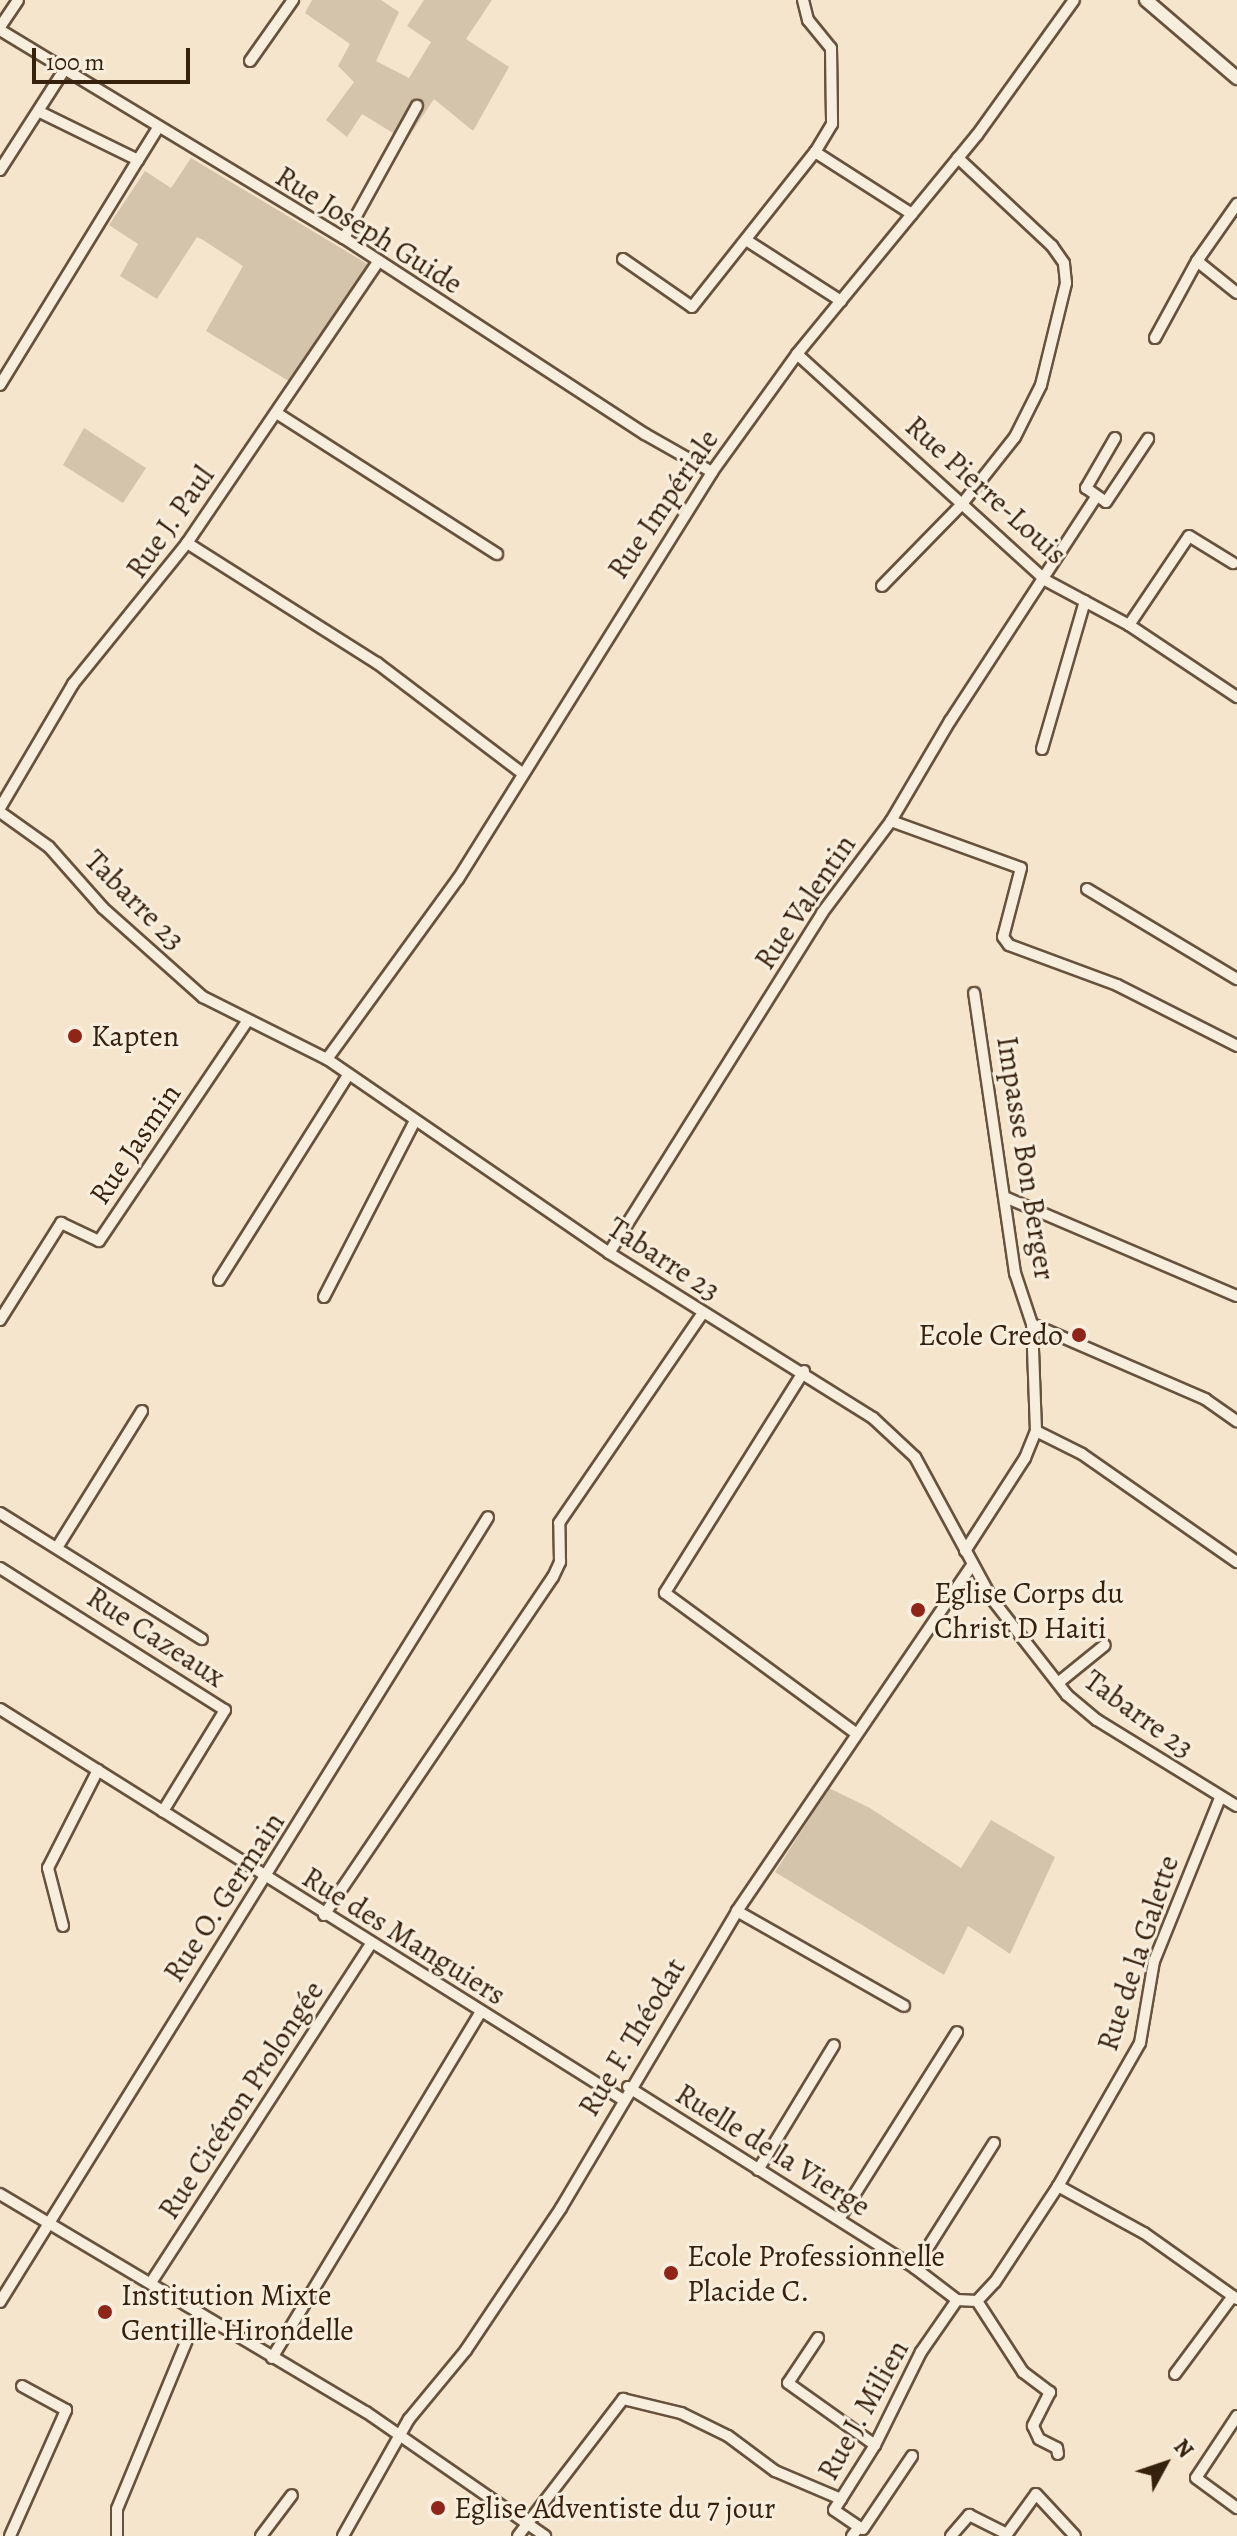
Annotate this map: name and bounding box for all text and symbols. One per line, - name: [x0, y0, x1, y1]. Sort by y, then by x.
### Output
- scale bar: [36, 32, 194, 82]
- text: 100 m: [46, 46, 105, 78]
- street label: Rue Joseph Guide: [269, 158, 469, 302]
- street label: Rue Pierre-Louis: [898, 408, 1074, 572]
- street label: Rue Impériale: [600, 422, 726, 586]
- street label: Rue J. Paul: [118, 459, 222, 585]
- street label: Rue Valentin: [747, 828, 863, 976]
- street label: Tabarre 23: [77, 842, 193, 958]
- place label: Kapten: [91, 1018, 179, 1054]
- marker: Kapten: [66, 1027, 84, 1045]
- street label: Impasse Bon Berger: [989, 1034, 1063, 1282]
- street label: Rue Jasmin: [82, 1077, 188, 1211]
- street label: Tabarre 23: [601, 1209, 727, 1309]
- place label: Ecole Credo: [918, 1317, 1063, 1353]
- marker: Ecole Credo: [1070, 1326, 1088, 1344]
- place label: Eglise Corps du Christ D Haiti: [934, 1575, 1124, 1646]
- street label: Rue Cazeaux: [80, 1579, 232, 1695]
- marker: Eglise Corps du Christ D Haiti: [909, 1601, 927, 1619]
- street label: Tabarre 23: [1077, 1662, 1201, 1766]
- street label: Rue O. Germain: [156, 1805, 292, 1989]
- street label: Rue de la Galette: [1089, 1851, 1187, 2055]
- street label: Rue des Manguiers: [296, 1859, 512, 2013]
- street label: Rue F. Théodat: [571, 1951, 693, 2123]
- street label: Rue Cicéron Prolongée: [151, 1974, 331, 2226]
- street label: Ruelle de la Vierge: [669, 2076, 877, 2224]
- place label: Ecole Professionnelle Placide C.: [687, 2238, 945, 2308]
- marker: Ecole Professionnelle Placide C.: [662, 2264, 680, 2282]
- place label: Institution Mixte Gentille Hirondelle: [121, 2277, 354, 2348]
- marker: Institution Mixte Gentille Hirondelle: [96, 2303, 114, 2321]
- street label: Rue J. Milien: [810, 2333, 916, 2487]
- north arrow: [1125, 2424, 1205, 2504]
- text: N: [1167, 2433, 1200, 2464]
- place label: Eglise Adventiste du 7 jour: [454, 2490, 775, 2526]
- marker: Eglise Adventiste du 7 jour: [429, 2499, 447, 2517]

